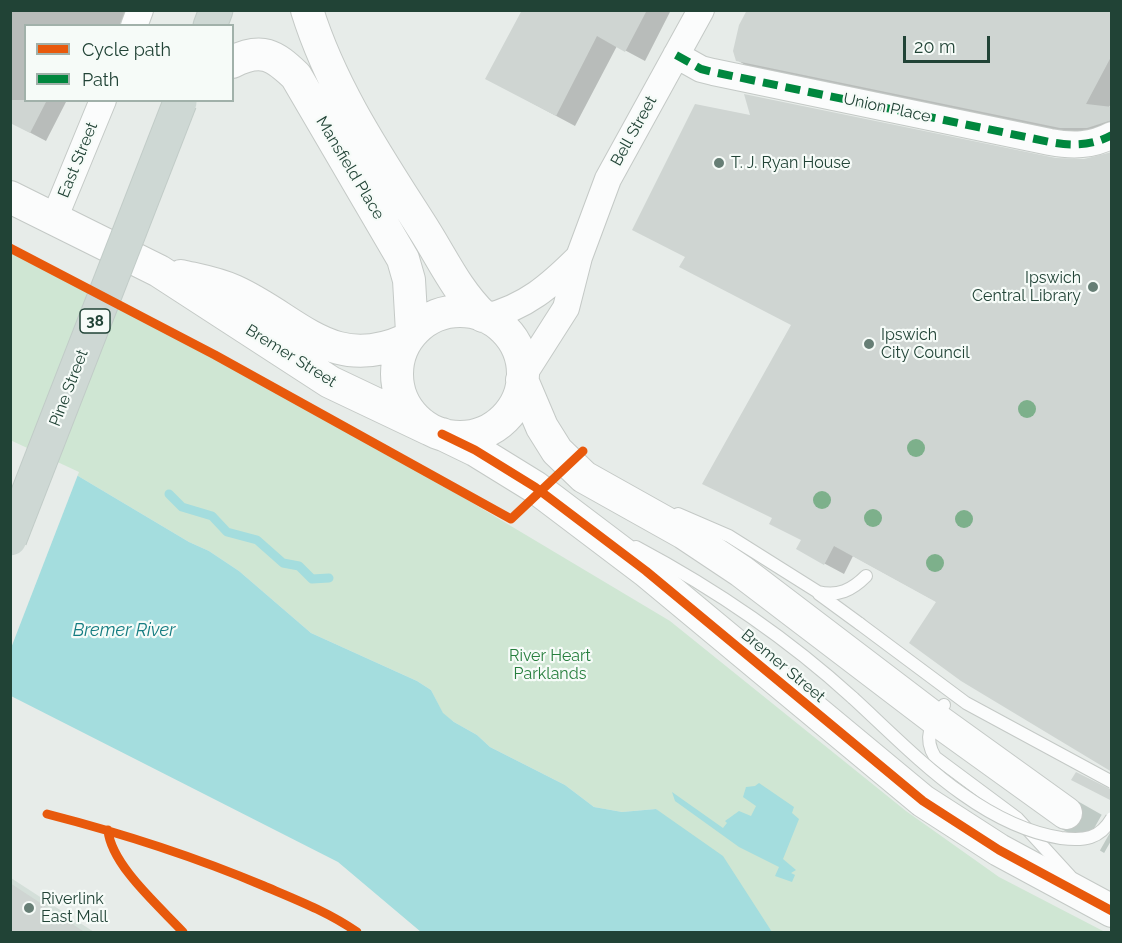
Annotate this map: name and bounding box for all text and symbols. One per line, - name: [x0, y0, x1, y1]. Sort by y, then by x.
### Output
- legend: [24, 24, 234, 102]
- scale bar: [906, 24, 993, 62]
- text: 20 m: [914, 36, 956, 57]
- text: Cycle path: [82, 39, 171, 60]
- text: Path: [82, 69, 119, 90]
- street label: Union Place: [842, 89, 932, 127]
- street label: Bell Street: [607, 93, 661, 169]
- street label: Mansfield Place: [312, 113, 388, 223]
- street label: East Street: [54, 119, 102, 201]
- place label: T. J. Ryan House: [731, 153, 850, 173]
- marker: T. J. Ryan House: [712, 156, 726, 170]
- place label: Ipswich Central Library: [972, 268, 1081, 306]
- marker: Ipswich Central Library: [1086, 280, 1100, 294]
- road number: 38: [80, 309, 110, 333]
- street label: Bremer Street: [242, 320, 340, 392]
- place label: Ipswich City Council: [881, 325, 970, 363]
- marker: Ipswich City Council: [862, 337, 876, 351]
- street label: Pine Street: [46, 347, 92, 429]
- water label: Bremer River: [73, 620, 175, 642]
- street label: Bremer Street: [737, 625, 829, 707]
- park label: River Heart Parklands: [509, 646, 591, 684]
- place label: Riverlink East Mall: [41, 889, 108, 927]
- marker: Riverlink East Mall: [22, 901, 36, 915]

